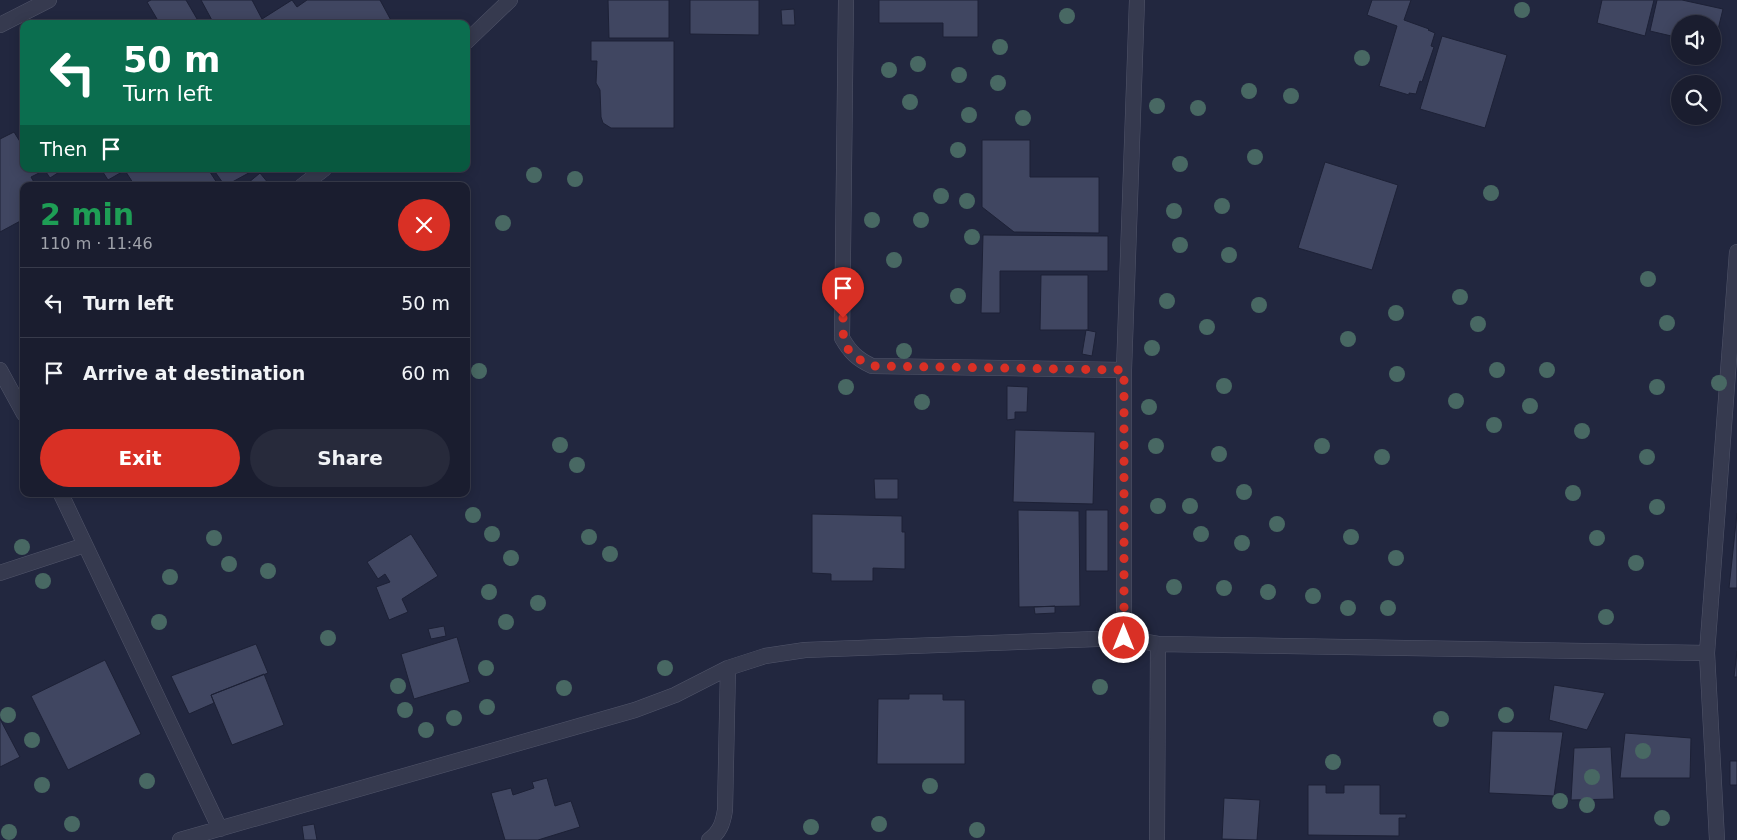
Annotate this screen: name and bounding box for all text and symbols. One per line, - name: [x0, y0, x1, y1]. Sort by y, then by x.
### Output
- map controls: [1671, 15, 1721, 125]
- button: sound: [1671, 15, 1721, 65]
- icon: left: [40, 40, 105, 105]
- text: 50 m: [123, 40, 220, 80]
- button: search: [1671, 75, 1721, 125]
- text: Turn left: [123, 81, 212, 106]
- icon: arrive: [97, 135, 125, 163]
- text: Then: [40, 138, 87, 160]
- text: 2 min: [40, 197, 134, 232]
- button: close: [398, 199, 450, 251]
- text: 110 m · 11:46: [40, 234, 153, 253]
- pin: [822, 267, 864, 318]
- icon: arrive: [829, 274, 857, 302]
- icon: left: [40, 289, 68, 317]
- text: Turn left: [83, 292, 174, 314]
- text: 50 m: [401, 292, 450, 314]
- icon: arrive: [40, 359, 68, 387]
- text: Arrive at destination: [83, 362, 305, 384]
- text: 60 m: [401, 362, 450, 384]
- button: Exit: [40, 429, 240, 487]
- button: Share: [250, 429, 450, 487]
- position arrow: [1097, 611, 1149, 663]

